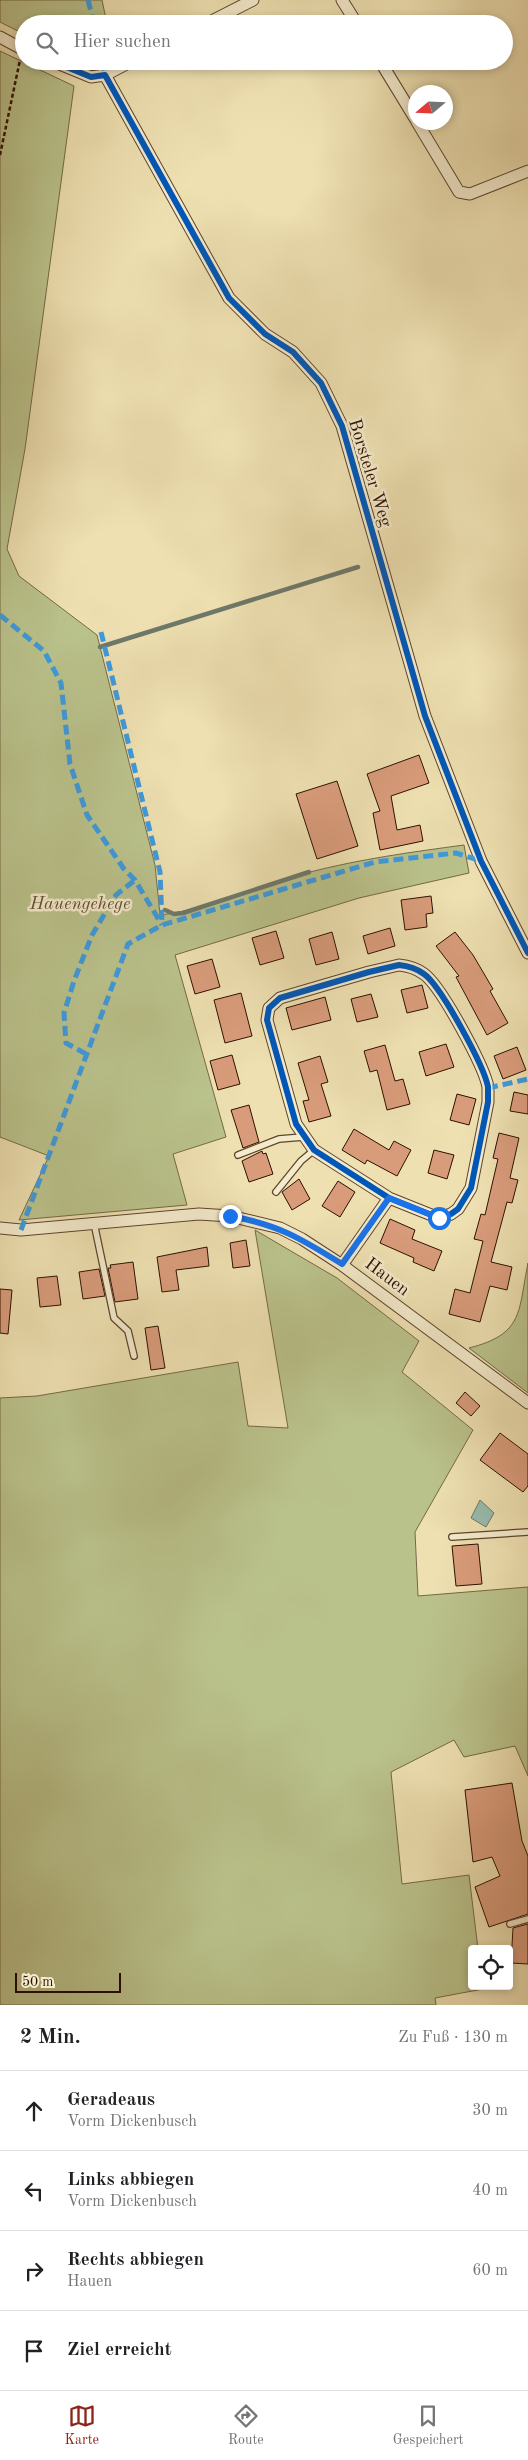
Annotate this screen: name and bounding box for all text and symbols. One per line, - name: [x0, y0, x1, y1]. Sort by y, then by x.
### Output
- search box: [15, 15, 513, 70]
- icon: search: [33, 29, 61, 57]
- text: Hier suchen: [73, 33, 171, 52]
- north arrow: [408, 85, 453, 130]
- street label: Borsteler Weg: [345, 417, 395, 530]
- park label: Hauengehege: [29, 895, 130, 913]
- route end: [219, 1205, 242, 1228]
- route start: [428, 1207, 451, 1230]
- street label: Hauen: [361, 1255, 413, 1300]
- map controls: [468, 1945, 513, 1990]
- button: locate: [468, 1945, 513, 1990]
- scale bar: [15, 1970, 121, 1993]
- text: 50 m: [22, 1975, 53, 1989]
- text: 2 Min.: [20, 2027, 81, 2048]
- text: Zu Fuß · 130 m: [398, 2030, 508, 2046]
- text: Geradeaus: [67, 2091, 155, 2110]
- icon: ahead: [20, 2097, 48, 2125]
- text: 30 m: [472, 2103, 508, 2119]
- text: Vorm Dickenbusch: [67, 2114, 197, 2130]
- text: Links abbiegen: [67, 2171, 194, 2190]
- icon: left: [20, 2177, 48, 2205]
- text: 40 m: [472, 2183, 508, 2199]
- text: Vorm Dickenbusch: [67, 2194, 197, 2210]
- text: Rechts abbiegen: [67, 2251, 204, 2270]
- icon: right: [20, 2257, 48, 2285]
- text: 60 m: [472, 2263, 508, 2279]
- text: Hauen: [67, 2274, 112, 2290]
- icon: arrive: [20, 2337, 48, 2365]
- text: Ziel erreicht: [67, 2341, 172, 2360]
- tab: Karte: [64, 2402, 99, 2449]
- tab: Route: [228, 2402, 264, 2449]
- tab: Gespeichert: [393, 2402, 464, 2449]

